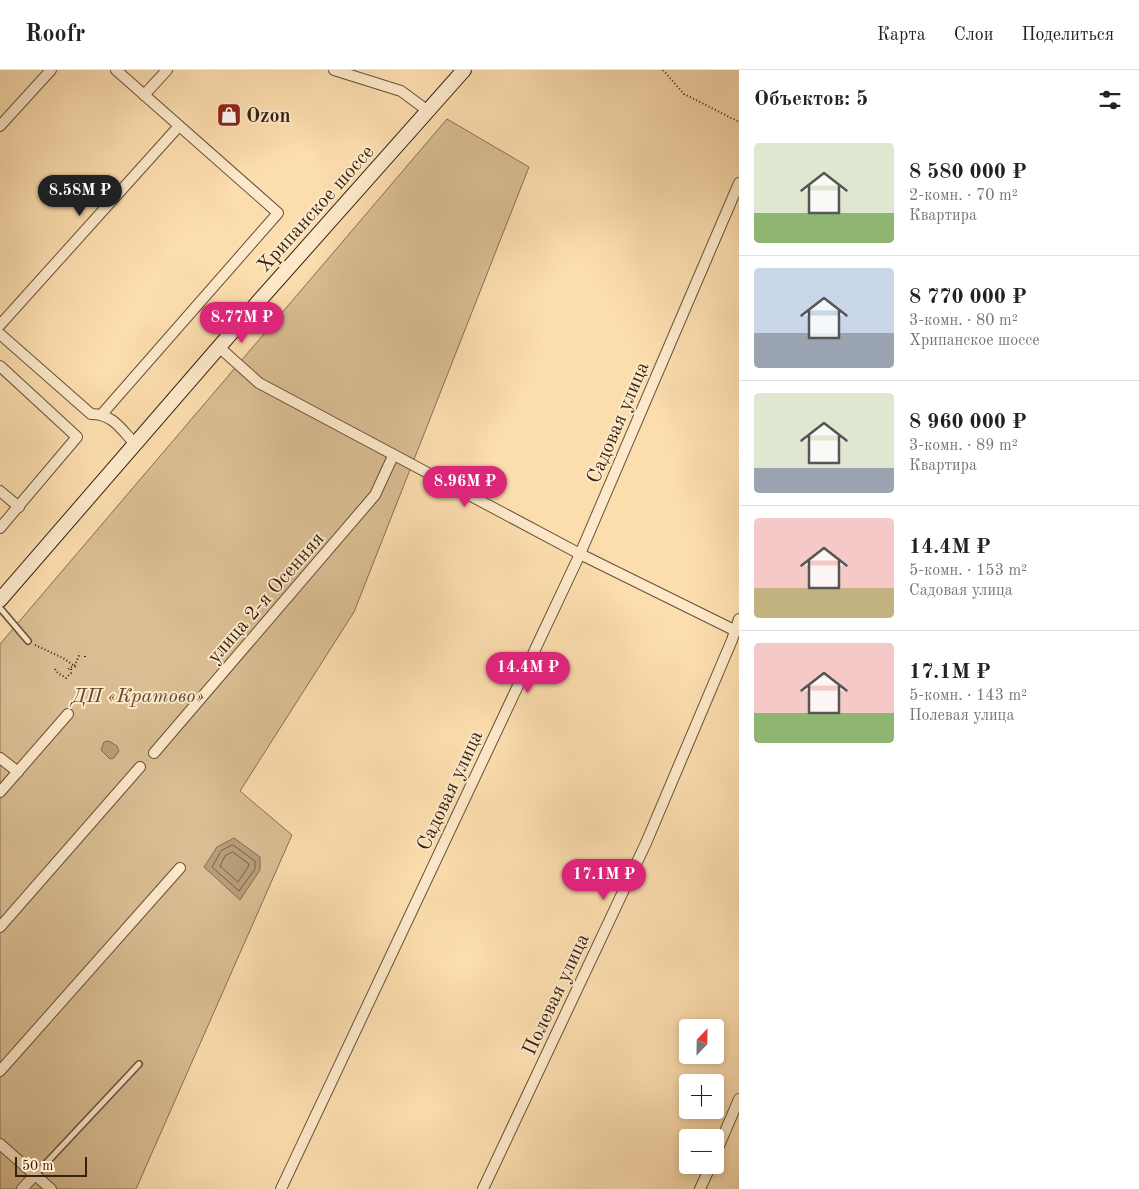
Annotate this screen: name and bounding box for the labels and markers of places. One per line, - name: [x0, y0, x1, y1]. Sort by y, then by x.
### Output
- shop icon: Ozon: [216, 102, 242, 128]
- place label: Ozon: [246, 107, 291, 127]
- pin: 8.58M ₽: [34, 174, 126, 217]
- pin: 8.77M ₽: [196, 302, 288, 344]
- pin: 8.96M ₽: [419, 466, 511, 508]
- pin: 14.4M ₽: [482, 652, 574, 694]
- pin: 17.1M ₽: [558, 858, 650, 901]

